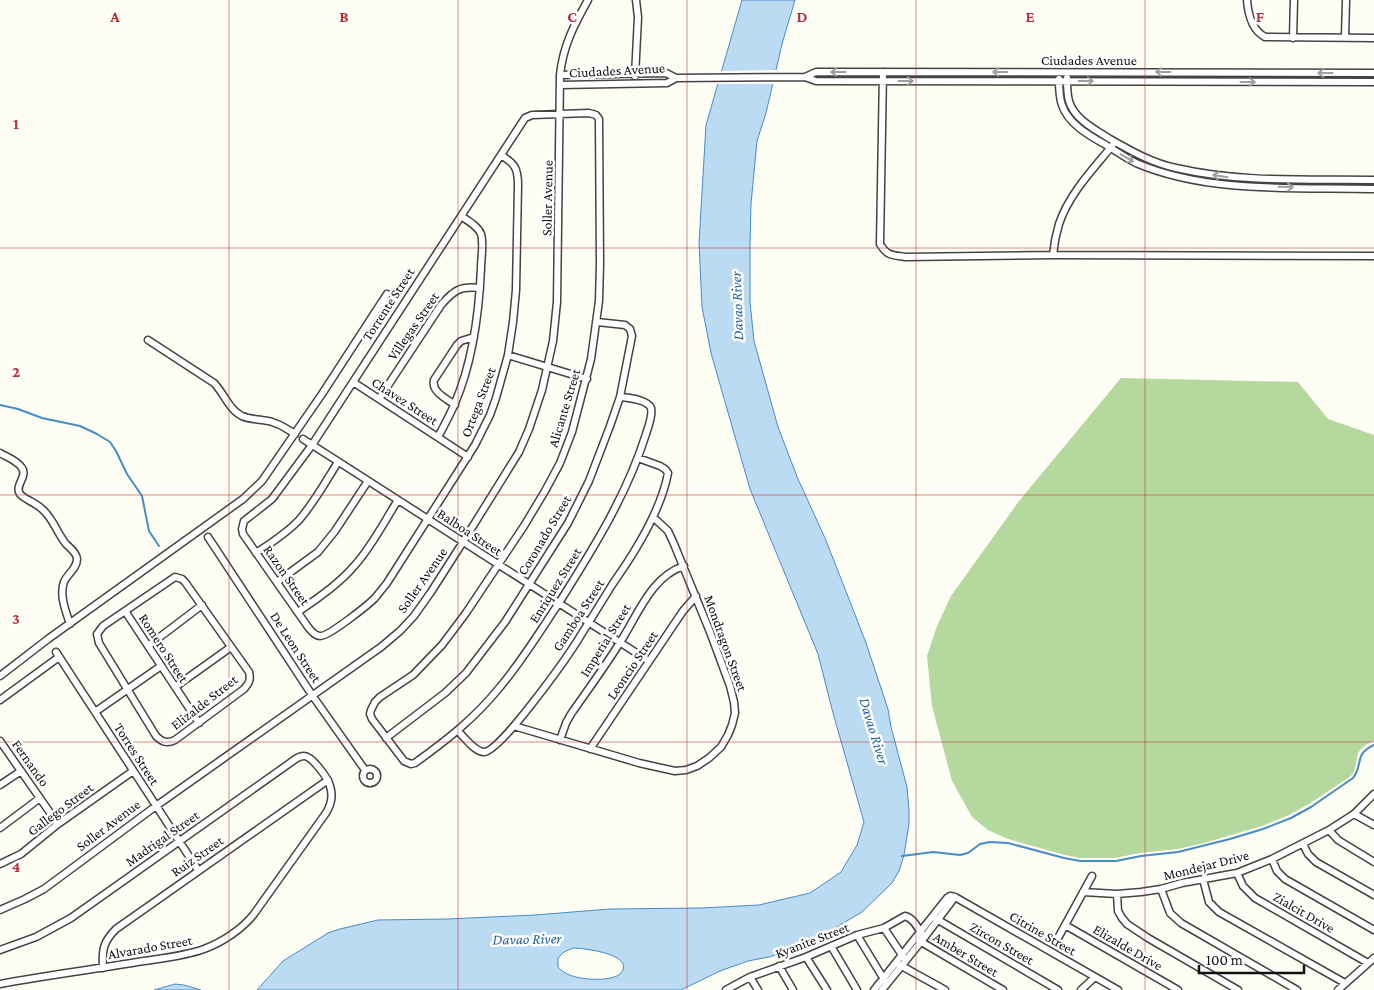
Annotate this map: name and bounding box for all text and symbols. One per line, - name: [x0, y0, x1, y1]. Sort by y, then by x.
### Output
- text: A: [109, 8, 120, 25]
- text: B: [339, 8, 349, 25]
- text: C: [567, 8, 577, 25]
- text: D: [796, 8, 808, 25]
- text: E: [1025, 8, 1035, 25]
- text: F: [1256, 8, 1265, 25]
- street label: Ciudades Avenue: [1041, 52, 1137, 68]
- street label: Ciudades Avenue: [569, 59, 665, 81]
- one-way arrow: [830, 67, 846, 77]
- one-way arrow: [993, 67, 1009, 77]
- one-way arrow: [1155, 67, 1172, 77]
- one-way arrow: [1318, 68, 1334, 78]
- one-way arrow: [898, 76, 914, 86]
- one-way arrow: [1078, 76, 1094, 86]
- one-way arrow: [1240, 77, 1256, 87]
- text: 1: [13, 115, 19, 132]
- one-way arrow: [1120, 153, 1134, 163]
- street label: Soller Avenue: [538, 160, 556, 236]
- one-way arrow: [1213, 170, 1229, 180]
- one-way arrow: [1277, 182, 1293, 192]
- street label: Torrente Street: [359, 264, 418, 343]
- water label: Davao River: [728, 270, 746, 341]
- street label: Villegas Street: [384, 289, 442, 363]
- text: 2: [12, 363, 20, 380]
- street label: Ortega Street: [457, 364, 499, 439]
- street label: Alicante Street: [544, 366, 584, 449]
- street label: Chavez Street: [369, 374, 442, 429]
- street label: Coronado Street: [514, 492, 574, 578]
- street label: Balboa Street: [435, 505, 506, 559]
- street label: Razon Street: [260, 542, 314, 609]
- street label: Soller Avenue: [394, 544, 450, 616]
- street label: Enriquez Street: [525, 544, 585, 626]
- street label: Gamboa Street: [549, 576, 607, 654]
- street label: Mondragon Street: [701, 593, 751, 694]
- street label: Imperial Street: [576, 600, 634, 680]
- street label: De Leon Street: [267, 609, 325, 686]
- text: 3: [12, 610, 20, 627]
- street label: Romero Street: [136, 611, 192, 686]
- street label: Leoncio Street: [603, 627, 661, 702]
- street label: Elizalde Street: [168, 671, 241, 733]
- water label: Davao River: [856, 696, 892, 767]
- street label: Torres Street: [111, 720, 163, 788]
- street label: Fernando: [9, 736, 53, 790]
- street label: Gallego Street: [24, 779, 96, 839]
- street label: Soller Avenue: [73, 796, 143, 854]
- street label: Madrigal Street: [122, 806, 202, 869]
- street label: Ruiz Street: [168, 832, 226, 880]
- street label: Mondejar Drive: [1162, 847, 1251, 884]
- text: 4: [12, 858, 21, 875]
- street label: Zialcit Drive: [1270, 888, 1338, 936]
- street label: Citrine Street: [1007, 907, 1079, 959]
- street label: Kyanite Street: [773, 918, 851, 961]
- street label: Zircon Street: [967, 918, 1037, 968]
- street label: Elizalde Drive: [1090, 921, 1166, 973]
- street label: Amber Street: [931, 928, 1002, 980]
- water label: Davao River: [492, 930, 562, 948]
- street label: Alvarado Street: [107, 932, 194, 962]
- scale bar: [1199, 942, 1304, 974]
- text: 100 m: [1206, 952, 1243, 968]

